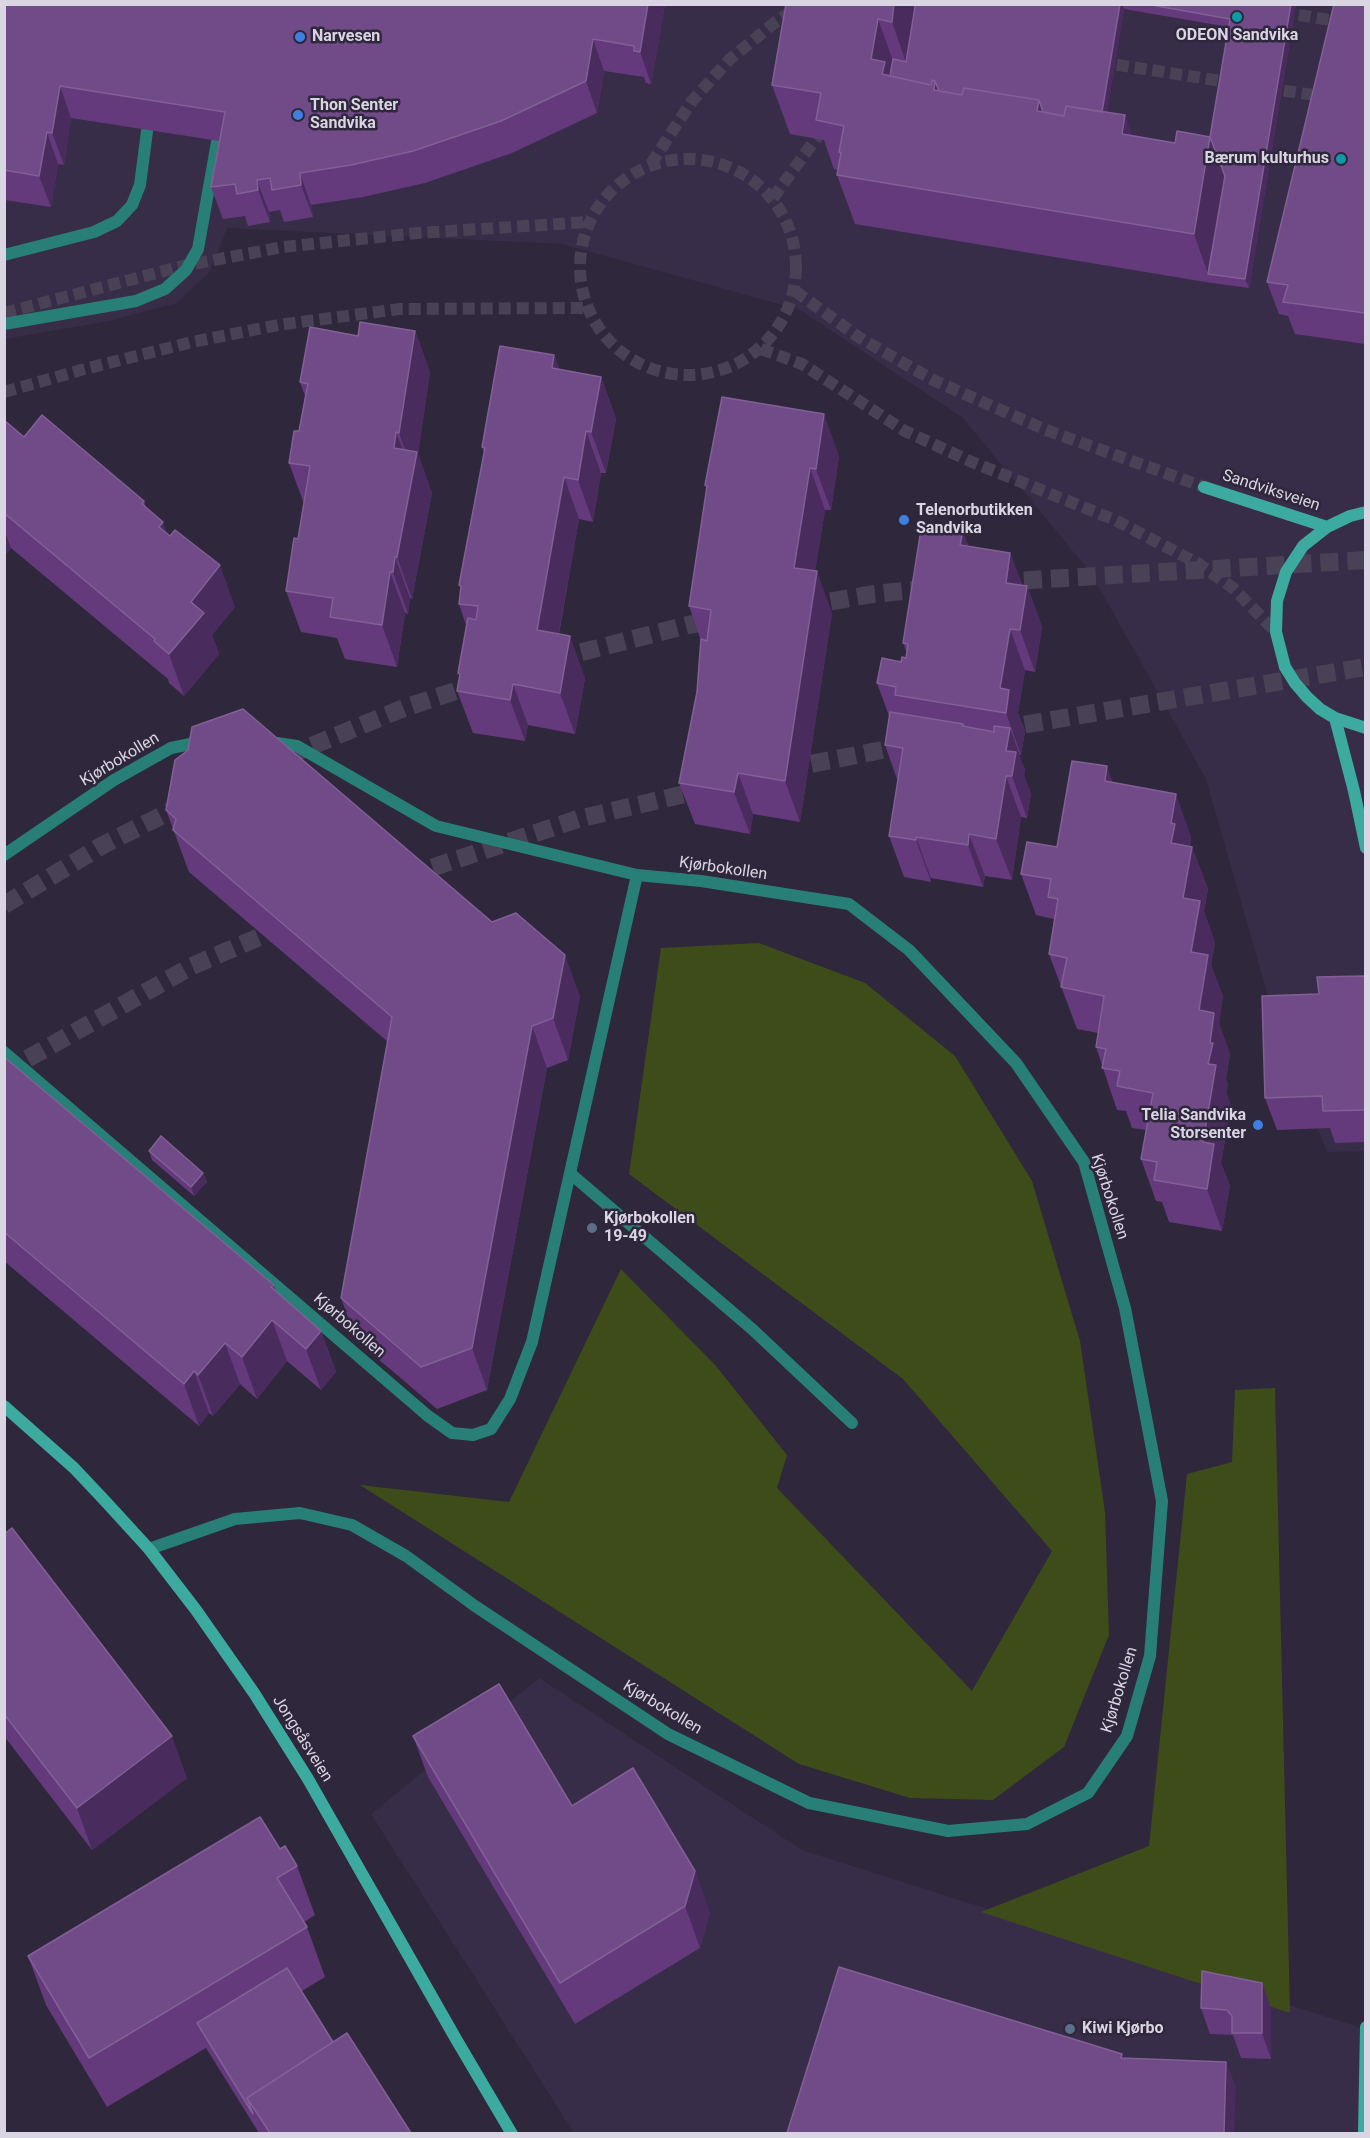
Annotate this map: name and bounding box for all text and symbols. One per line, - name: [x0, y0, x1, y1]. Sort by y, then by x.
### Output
- marker: ODEON Sandvika: [1230, 10, 1244, 24]
- place label: ODEON Sandvika: [1176, 26, 1298, 46]
- place label: Narvesen: [312, 27, 380, 47]
- marker: Narvesen: [293, 30, 307, 44]
- place label: Thon Senter Sandvika: [310, 96, 398, 134]
- marker: Thon Senter Sandvika: [291, 108, 305, 122]
- place label: Bærum kulturhus: [1204, 149, 1329, 169]
- marker: Bærum kulturhus: [1334, 152, 1348, 166]
- street label: Sandviksveien: [1220, 466, 1322, 516]
- place label: Telenorbutikken Sandvika: [916, 501, 1033, 539]
- marker: Telenorbutikken Sandvika: [897, 513, 911, 527]
- street label: Kjørbokollen: [77, 729, 163, 791]
- street label: Kjørbokollen: [678, 853, 768, 885]
- place label: Telia Sandvika Storsenter: [1141, 1106, 1246, 1144]
- marker: Telia Sandvika Storsenter: [1251, 1118, 1265, 1132]
- street label: Kjørbokollen: [1086, 1152, 1132, 1242]
- place label: Kjørbokollen 19-49: [604, 1209, 695, 1247]
- marker: Kjørbokollen 19-49: [585, 1221, 599, 1235]
- street label: Kjørbokollen: [309, 1290, 389, 1362]
- street label: Kjørbokollen: [1098, 1645, 1142, 1735]
- street label: Kjørbokollen: [619, 1677, 705, 1739]
- street label: Jongsåsveien: [268, 1692, 336, 1786]
- place label: Kiwi Kjørbo: [1082, 2019, 1164, 2039]
- marker: Kiwi Kjørbo: [1063, 2022, 1077, 2036]

